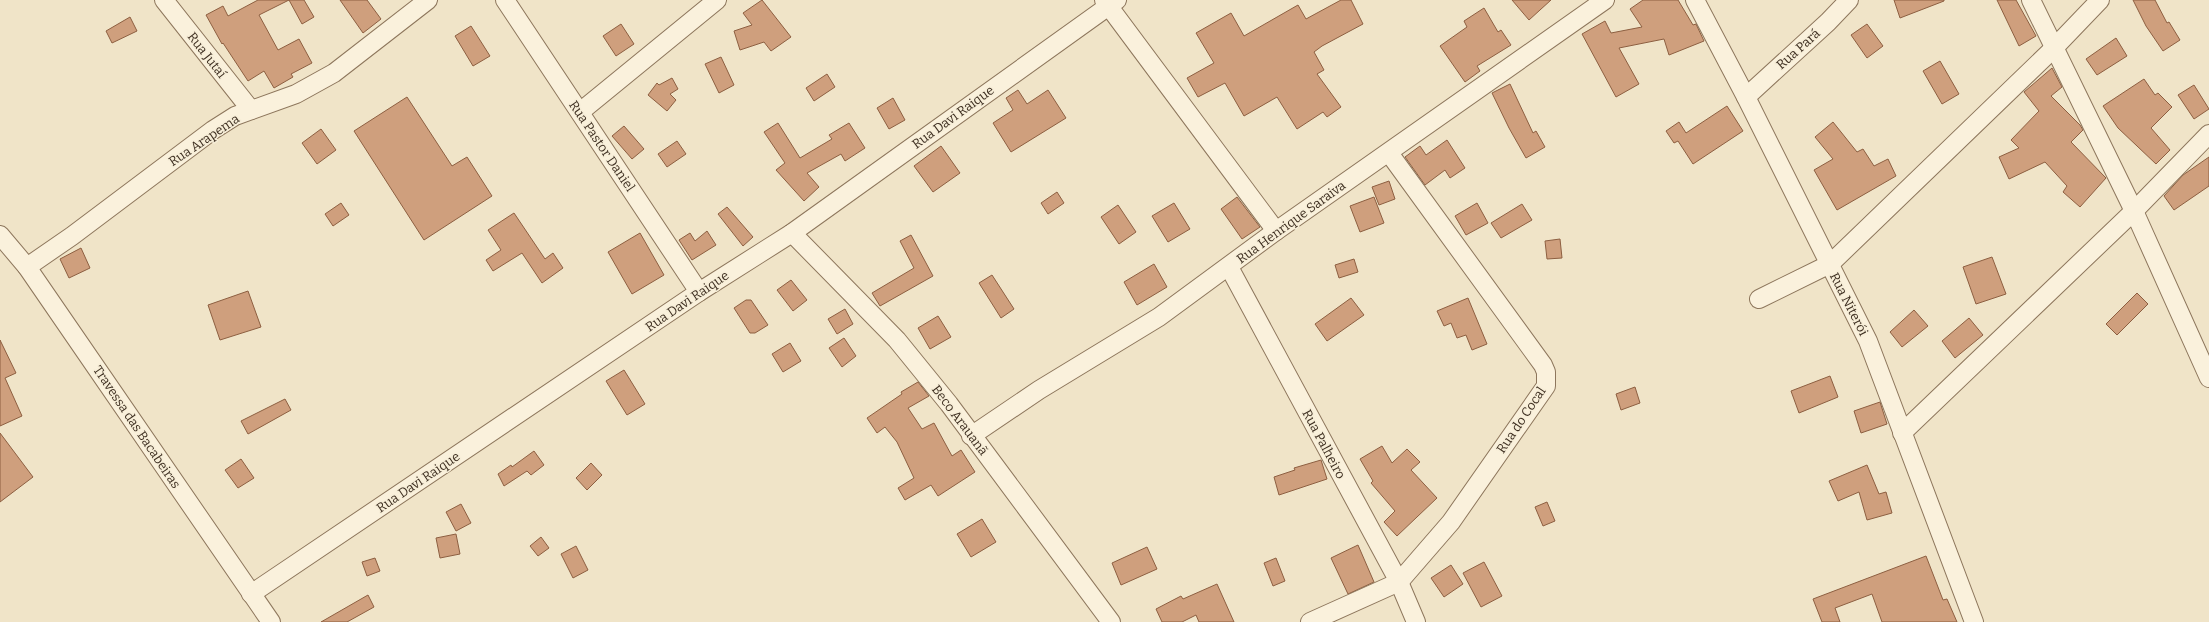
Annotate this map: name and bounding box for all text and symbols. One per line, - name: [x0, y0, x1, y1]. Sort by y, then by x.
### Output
- street label: Rua Pará: [1773, 26, 1823, 72]
- street label: Rua Jutaí: [185, 29, 230, 81]
- street label: Rua Davi Raique: [909, 82, 997, 152]
- street label: Rua Pastor Daniel: [566, 98, 638, 194]
- street label: Rua Arapema: [166, 111, 242, 169]
- street label: Rua Henrique Saraiva: [1234, 178, 1348, 266]
- street label: Rua Davi Raique: [643, 268, 731, 334]
- street label: Rua Niterói: [1827, 270, 1871, 338]
- street label: Travessa das Bacabeiras: [90, 363, 184, 491]
- street label: Beco Arauanã: [929, 382, 991, 458]
- street label: Rua do Cocal: [1493, 384, 1549, 456]
- street label: Rua Palheiro: [1299, 407, 1349, 481]
- street label: Rua Davi Raique: [374, 449, 462, 515]

